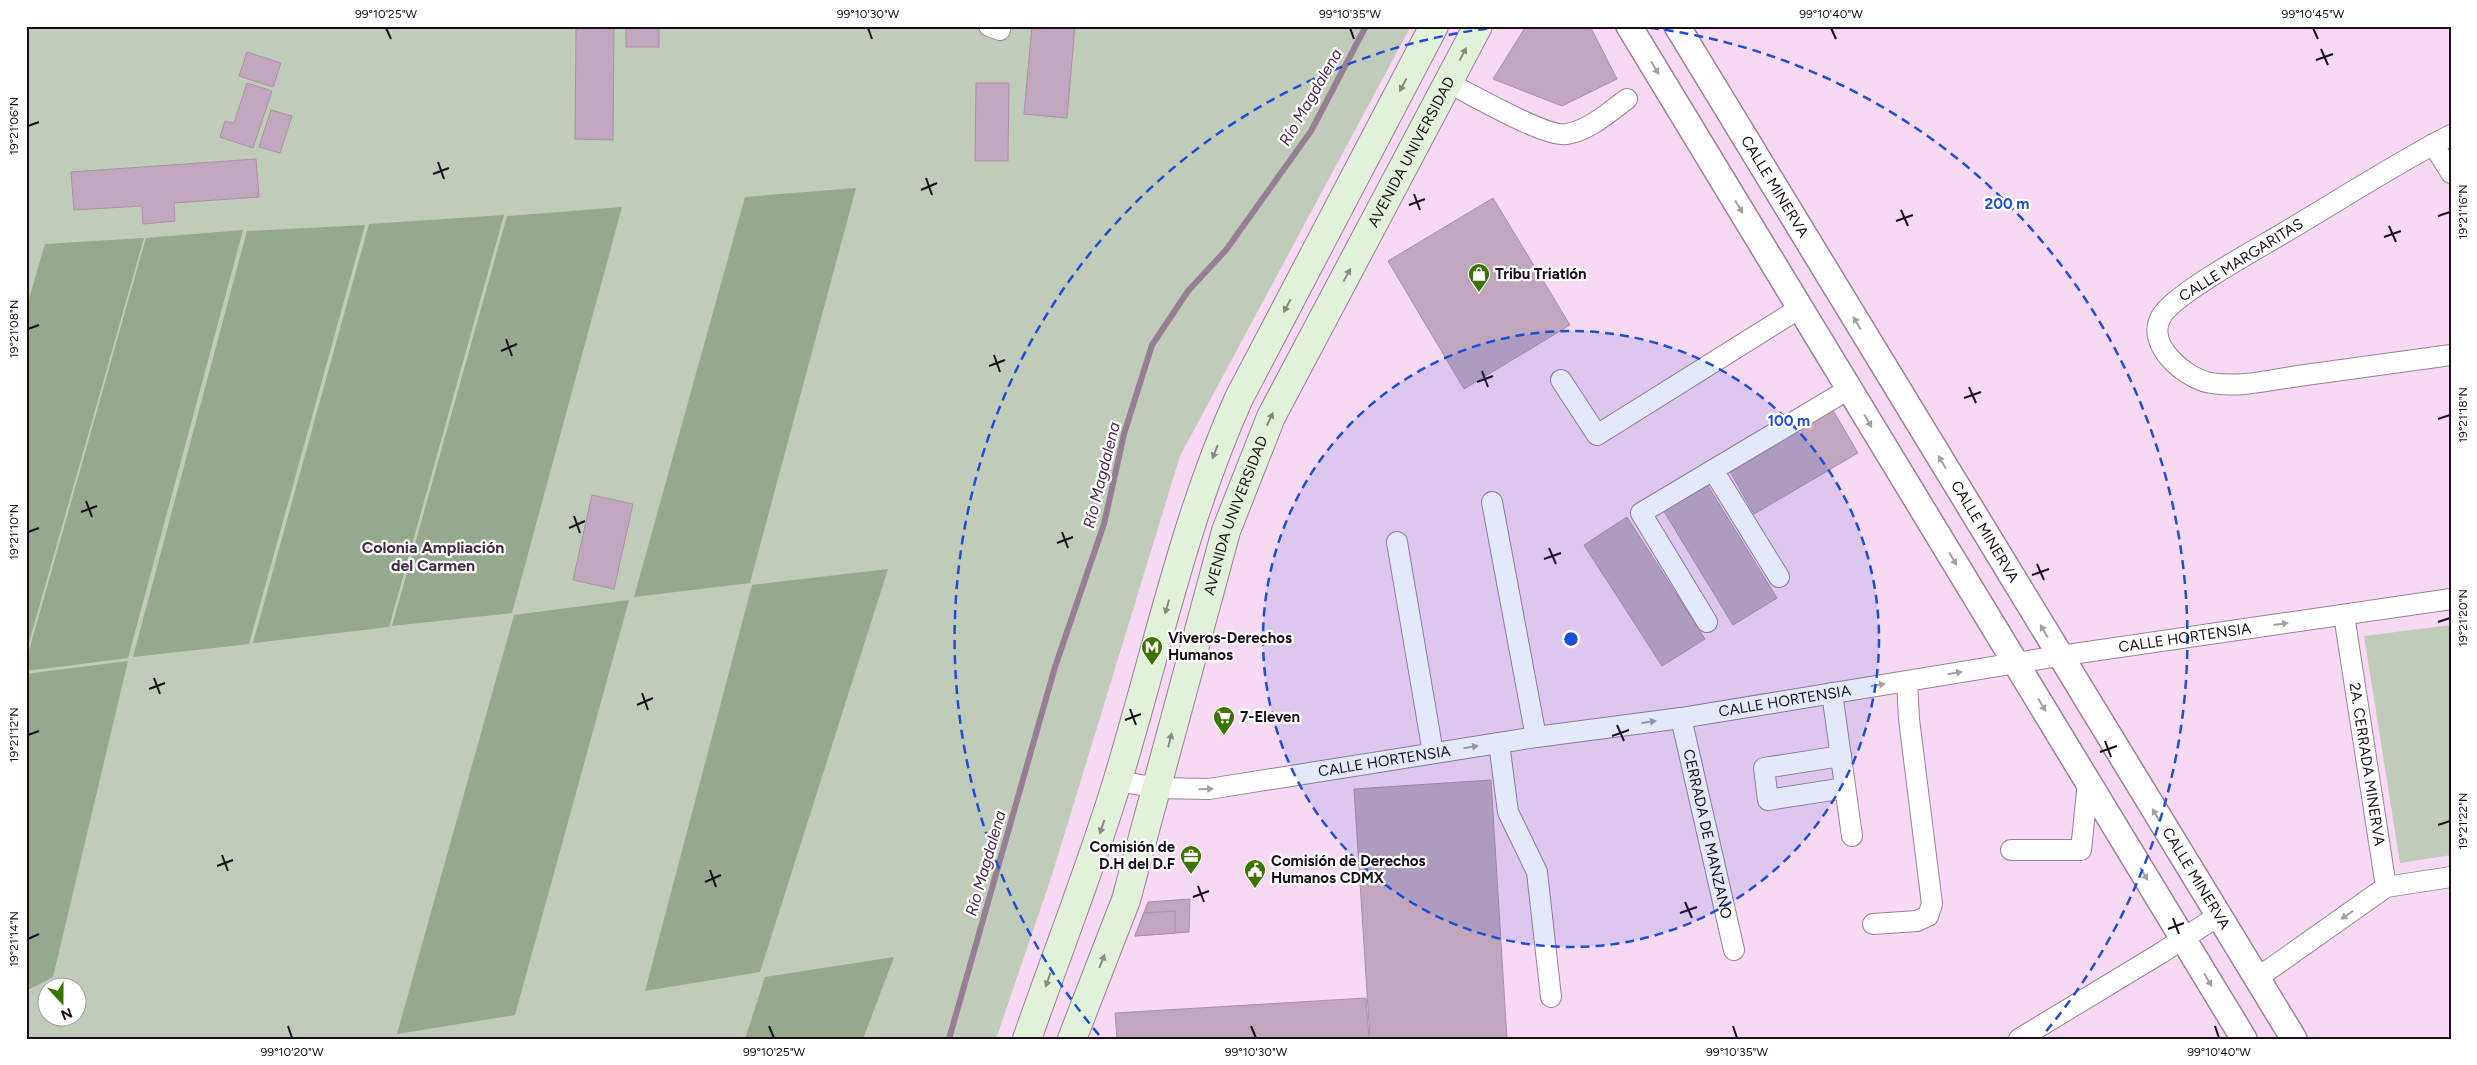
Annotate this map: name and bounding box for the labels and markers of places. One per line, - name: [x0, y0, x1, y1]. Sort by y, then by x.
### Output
- shop icon: Tribu Triatlón: [1467, 262, 1491, 293]
- place label: Tribu Triatlón: [1495, 265, 1587, 283]
- place label: Viveros-Derechos Humanos: [1168, 629, 1292, 664]
- centre of rings: [1562, 630, 1580, 648]
- metro station icon: Viveros-Derechos Humanos: [1140, 635, 1164, 666]
- supermarket icon: 7-Eleven: [1212, 705, 1236, 736]
- place label: 7-Eleven: [1240, 708, 1300, 726]
- place label: Comisión de D.H del D.F: [1089, 838, 1176, 873]
- office icon: Comisión de D.H del D.F: [1179, 844, 1203, 875]
- place label: Comisión de Derechos Humanos CDMX: [1271, 852, 1425, 887]
- public building icon: Comisión de Derechos Humanos CDMX: [1243, 858, 1267, 889]

